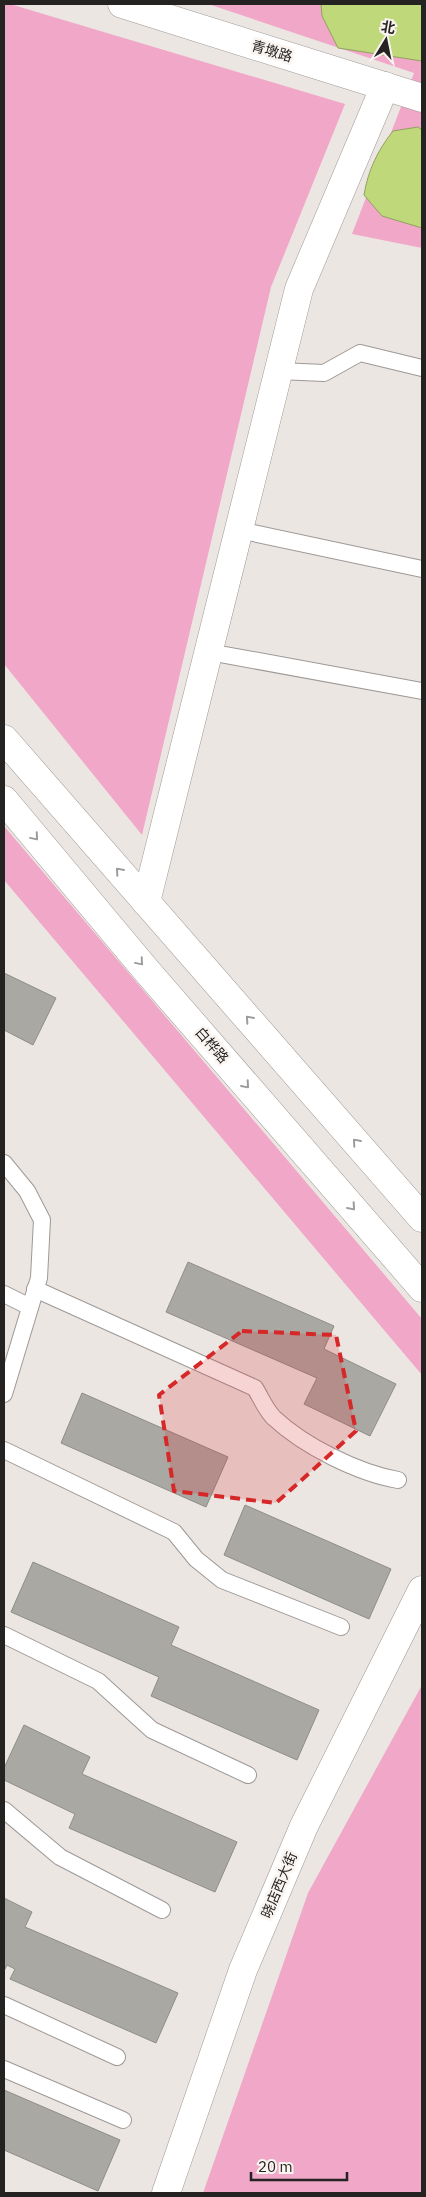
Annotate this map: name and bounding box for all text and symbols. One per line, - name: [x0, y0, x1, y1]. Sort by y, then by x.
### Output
- north arrow: [361, 15, 411, 65]
- text: 北: [380, 17, 397, 37]
- street label: 青墩路: [249, 36, 295, 66]
- one-way arrow: [29, 831, 38, 840]
- one-way arrow: [115, 867, 124, 876]
- one-way arrow: [134, 956, 143, 965]
- one-way arrow: [245, 1016, 254, 1025]
- street label: 白桦路: [191, 1023, 233, 1067]
- one-way arrow: [240, 1079, 249, 1088]
- one-way arrow: [352, 1138, 361, 1147]
- one-way arrow: [346, 1202, 355, 1211]
- street label: 晓店西大街: [257, 1849, 301, 1921]
- scale bar: [251, 2150, 347, 2182]
- text: 20 m: [258, 2157, 293, 2176]

